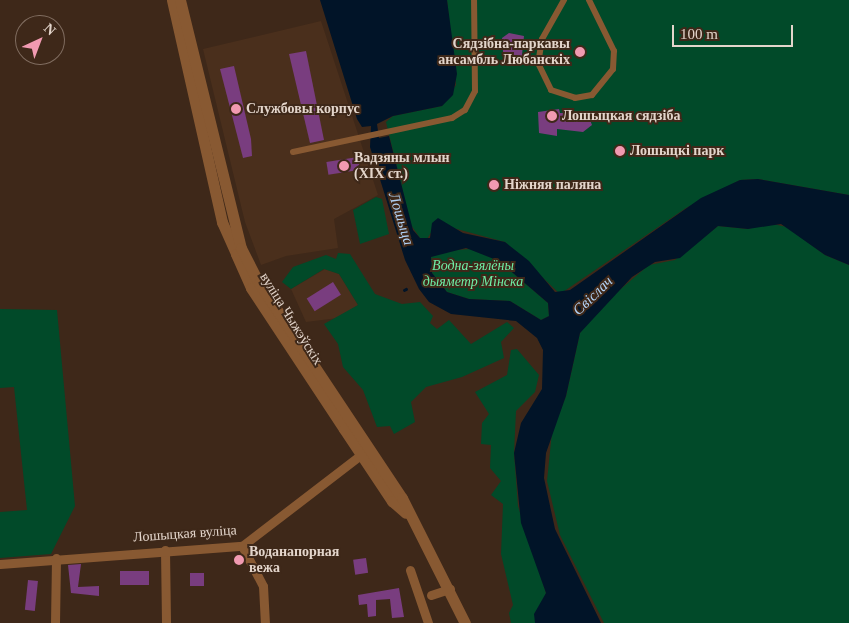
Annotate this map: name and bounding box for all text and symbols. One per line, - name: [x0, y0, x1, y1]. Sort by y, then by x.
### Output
- north arrow: [15, 15, 65, 65]
- scale bar: [674, 15, 795, 47]
- text: N: [41, 20, 59, 38]
- text: 100 m: [680, 26, 718, 42]
- place label: Сядзібна-паркавы ансамбль Любанскіх: [438, 36, 570, 68]
- marker: Сядзібна-паркавы ансамбль Любанскіх: [574, 46, 586, 58]
- place label: Службовы корпус: [246, 101, 360, 117]
- marker: Службовы корпус: [230, 103, 242, 115]
- place label: Лошыцкая сядзіба: [562, 108, 680, 124]
- marker: Лошыцкая сядзіба: [546, 110, 558, 122]
- place label: Лошыцкі парк: [630, 143, 724, 159]
- marker: Лошыцкі парк: [614, 145, 626, 157]
- place label: Вадзяны млын (XIX ст.): [354, 150, 450, 182]
- marker: Вадзяны млын (XIX ст.): [338, 160, 350, 172]
- place label: Ніжняя паляна: [504, 177, 601, 193]
- marker: Ніжняя паляна: [488, 179, 500, 191]
- water label: Лошыца: [384, 190, 418, 248]
- park label: Водна-зялёны дыяметр Мінска: [423, 258, 523, 290]
- street label: вуліца Чыжэўскіх: [256, 270, 326, 368]
- water label: Свіслач: [569, 273, 617, 319]
- street label: Лошыцкая вуліца: [133, 522, 237, 546]
- place label: Воданапорная вежа: [249, 544, 339, 576]
- marker: Воданапорная вежа: [233, 554, 245, 566]

